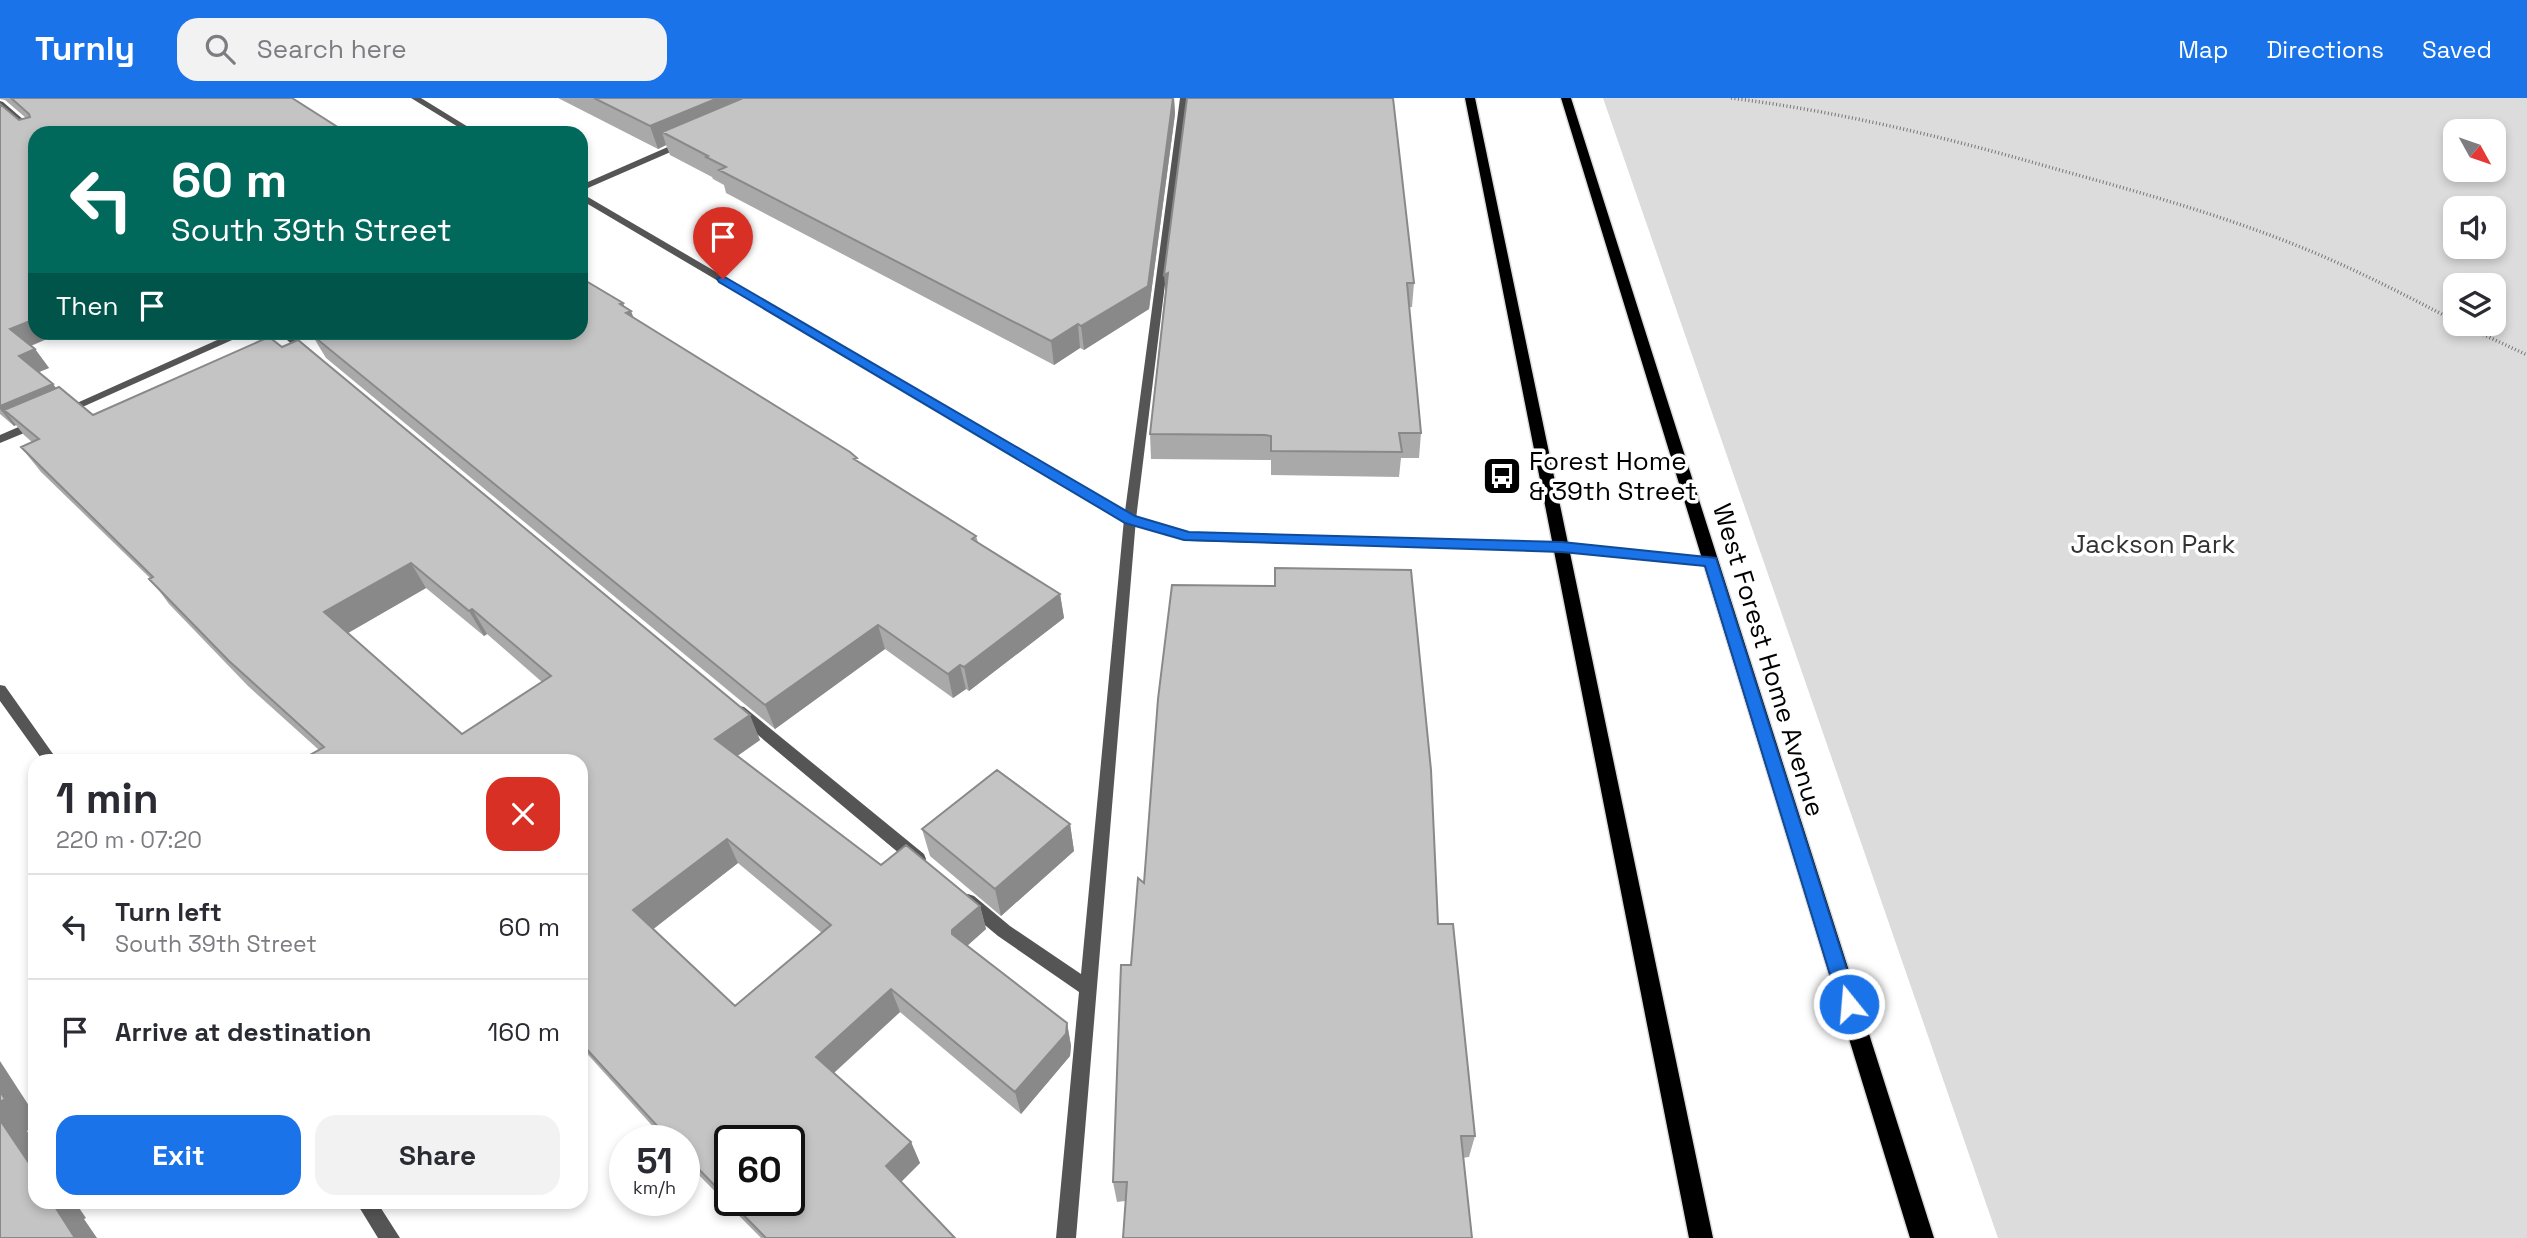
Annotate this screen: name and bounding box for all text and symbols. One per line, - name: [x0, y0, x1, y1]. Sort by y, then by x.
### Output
- search box: [177, 18, 667, 81]
- text: Turnly: [35, 28, 135, 70]
- icon: search: [201, 30, 239, 68]
- text: Search here: [257, 32, 407, 66]
- text: Map: [2178, 34, 2228, 65]
- text: Directions: [2266, 34, 2384, 65]
- text: Saved: [2422, 34, 2492, 65]
- north arrow: [2443, 119, 2506, 182]
- map controls: [2443, 119, 2506, 336]
- text: 60 m: [171, 149, 287, 211]
- icon: left: [56, 154, 147, 245]
- button: sound: [2443, 196, 2506, 259]
- pin: [693, 207, 753, 279]
- text: South 39th Street: [171, 210, 452, 250]
- icon: arrive: [704, 218, 742, 256]
- button: layers: [2443, 273, 2506, 336]
- icon: arrive: [133, 287, 171, 325]
- text: Then: [56, 289, 119, 323]
- place label: Forest Home & 39th Street: [1529, 444, 1697, 508]
- bus stop icon: Forest Home & 39th Street: [1481, 455, 1523, 497]
- street label: West Forest Home Avenue: [1705, 499, 1833, 821]
- park label: Jackson Park: [2070, 527, 2236, 561]
- text: 1 min: [56, 772, 159, 825]
- button: close: [486, 777, 560, 851]
- text: 220 m · 07:20: [56, 825, 202, 855]
- text: Turn left: [115, 895, 222, 929]
- icon: left: [56, 908, 94, 946]
- text: 60 m: [498, 910, 560, 944]
- text: South 39th Street: [115, 929, 317, 959]
- position arrow: [1812, 967, 1886, 1041]
- icon: arrive: [56, 1013, 94, 1051]
- text: Arrive at destination: [115, 1015, 372, 1049]
- text: 160 m: [488, 1015, 560, 1049]
- button: Exit: [56, 1115, 301, 1195]
- button: Share: [315, 1115, 560, 1195]
- speed limit sign: 60: [714, 1125, 805, 1216]
- text: 51: [636, 1139, 673, 1183]
- text: km/h: [633, 1176, 676, 1199]

